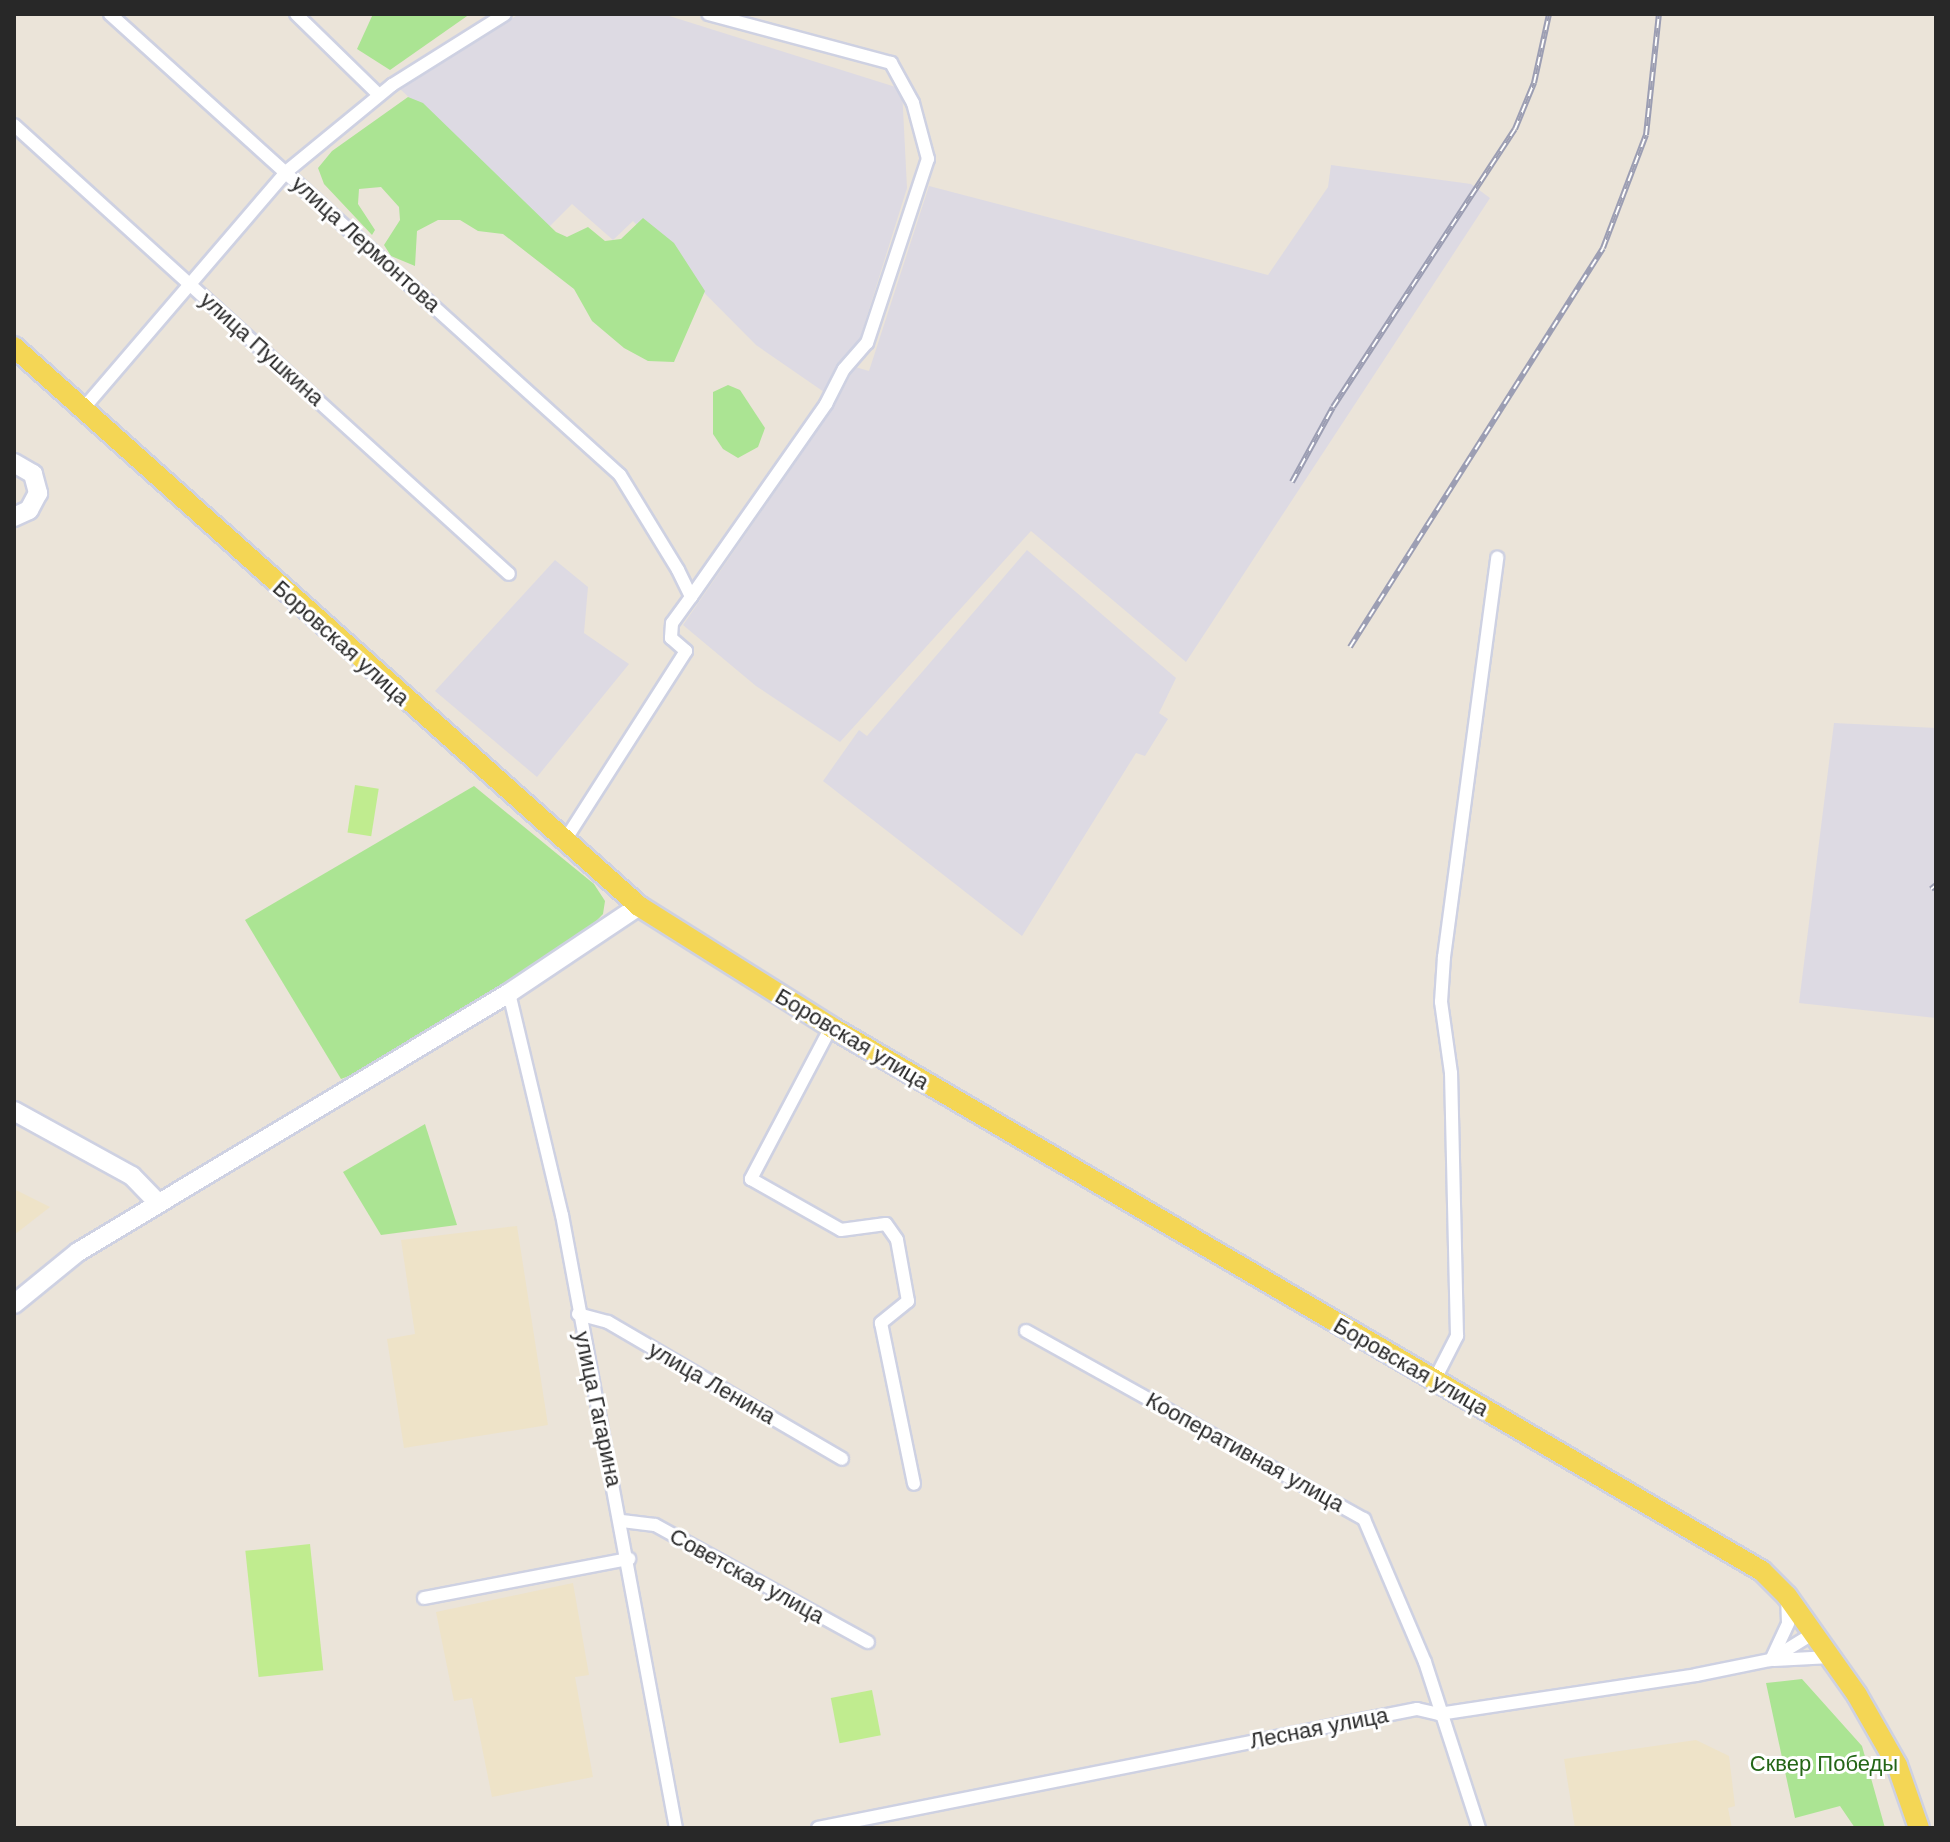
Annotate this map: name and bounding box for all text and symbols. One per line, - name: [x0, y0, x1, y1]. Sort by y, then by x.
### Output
- street label: улица Лермонтова: [286, 170, 446, 318]
- street label: улица Пушкина: [195, 287, 329, 411]
- street label: Боровская улица: [267, 575, 415, 711]
- street label: Боровская улица: [770, 983, 934, 1095]
- street label: Боровская улица: [1329, 1312, 1493, 1422]
- street label: улица Гагарина: [569, 1329, 627, 1489]
- street label: улица Ленина: [644, 1336, 780, 1430]
- street label: Кооперативная улица: [1141, 1387, 1349, 1517]
- street label: Советская улица: [665, 1523, 829, 1629]
- street label: Лесная улица: [1247, 1702, 1391, 1754]
- park label: Сквер Победы: [1750, 1751, 1898, 1777]

